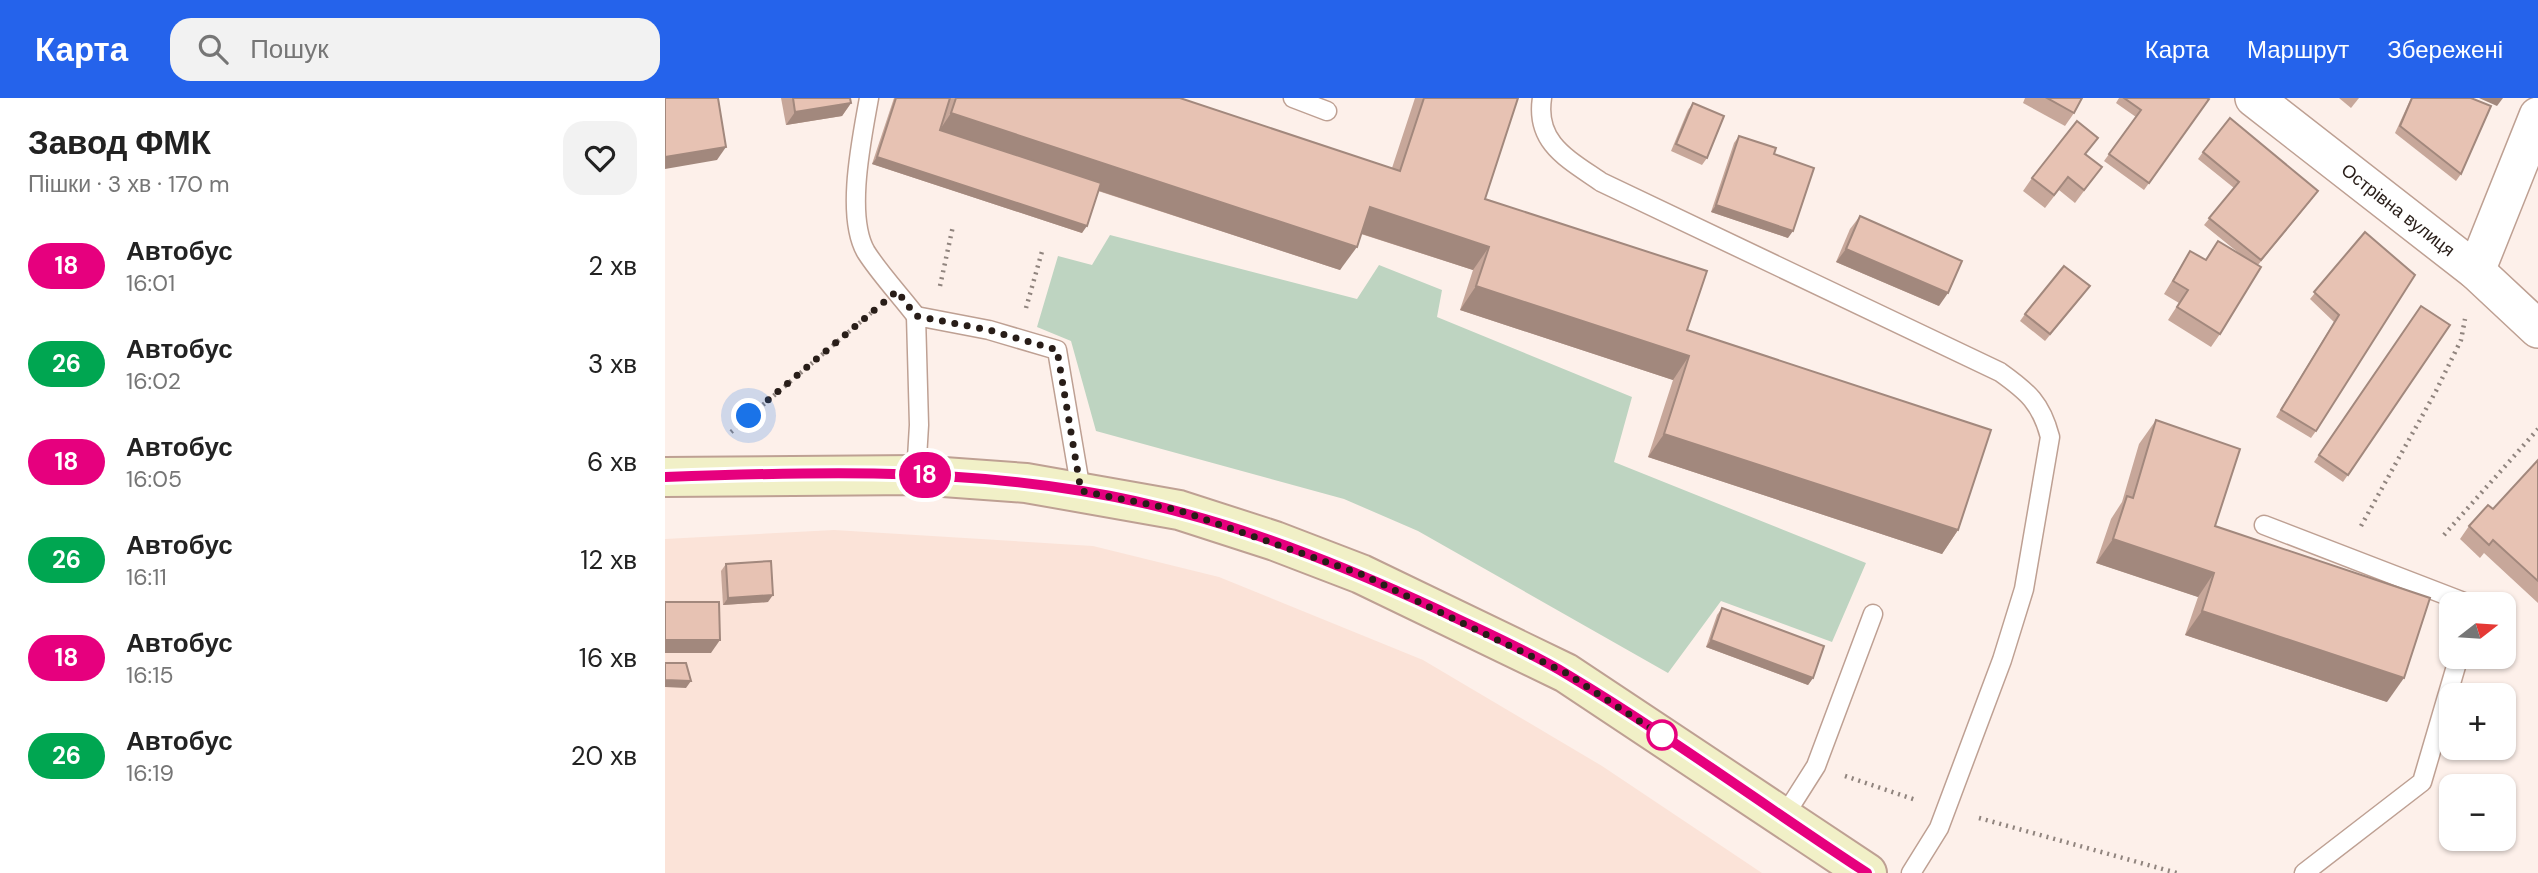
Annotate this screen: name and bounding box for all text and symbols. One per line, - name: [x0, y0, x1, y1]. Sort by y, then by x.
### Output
- search box: [170, 18, 660, 81]
- text: Карта: [35, 28, 128, 71]
- icon: search: [194, 30, 232, 68]
- text: Пошук: [250, 32, 329, 66]
- text: Карта: [2145, 34, 2209, 65]
- text: Маршрут: [2247, 34, 2349, 65]
- text: Збережені: [2387, 34, 2503, 65]
- text: Завод ФМК: [28, 121, 211, 164]
- button: heart: [563, 121, 637, 195]
- street label: Острівна вулиця: [2336, 158, 2460, 262]
- text: Пішки · 3 хв · 170 m: [28, 169, 230, 199]
- text: Автобус: [126, 234, 233, 268]
- text: 2 хв: [588, 249, 637, 283]
- text: 18: [55, 250, 78, 281]
- text: 16:01: [126, 268, 175, 298]
- text: Автобус: [126, 332, 233, 366]
- text: 3 хв: [588, 347, 637, 381]
- text: 26: [52, 348, 81, 379]
- text: 16:02: [126, 366, 181, 396]
- your location: [731, 398, 766, 433]
- text: Автобус: [126, 430, 233, 464]
- text: 6 хв: [587, 445, 637, 479]
- text: 18: [55, 446, 78, 477]
- line badge: 18: [894, 452, 957, 498]
- text: 18: [913, 459, 937, 490]
- text: 16:05: [126, 464, 182, 494]
- text: Автобус: [126, 528, 233, 562]
- text: 12 хв: [580, 543, 637, 577]
- text: 26: [52, 544, 81, 575]
- text: 16:11: [126, 562, 167, 592]
- north arrow: [2439, 592, 2517, 668]
- map controls: [2439, 592, 2516, 851]
- text: Автобус: [126, 626, 233, 660]
- text: 16 хв: [579, 641, 637, 675]
- text: 18: [55, 642, 78, 673]
- text: 16:15: [126, 660, 173, 690]
- button: +: [2439, 683, 2516, 760]
- unlabelled marker: [1647, 720, 1677, 750]
- text: Автобус: [126, 724, 233, 758]
- text: 20 хв: [571, 739, 637, 773]
- text: 26: [52, 740, 81, 771]
- text: 16:19: [126, 758, 174, 788]
- button: −: [2439, 774, 2516, 851]

